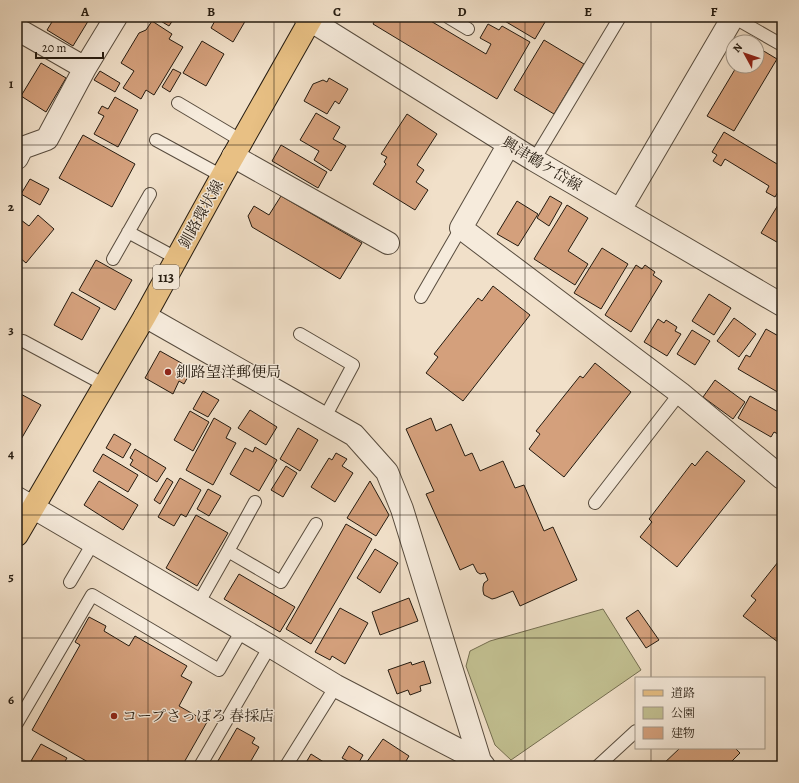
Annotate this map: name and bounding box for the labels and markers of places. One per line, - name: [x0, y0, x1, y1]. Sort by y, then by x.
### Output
- place label: 釧路望洋郵便局: [176, 362, 281, 382]
- marker: 釧路望洋郵便局: [163, 367, 173, 377]
- place label: コープさっぽろ 春採店: [122, 706, 274, 726]
- marker: コープさっぽろ 春採店: [109, 711, 119, 721]

